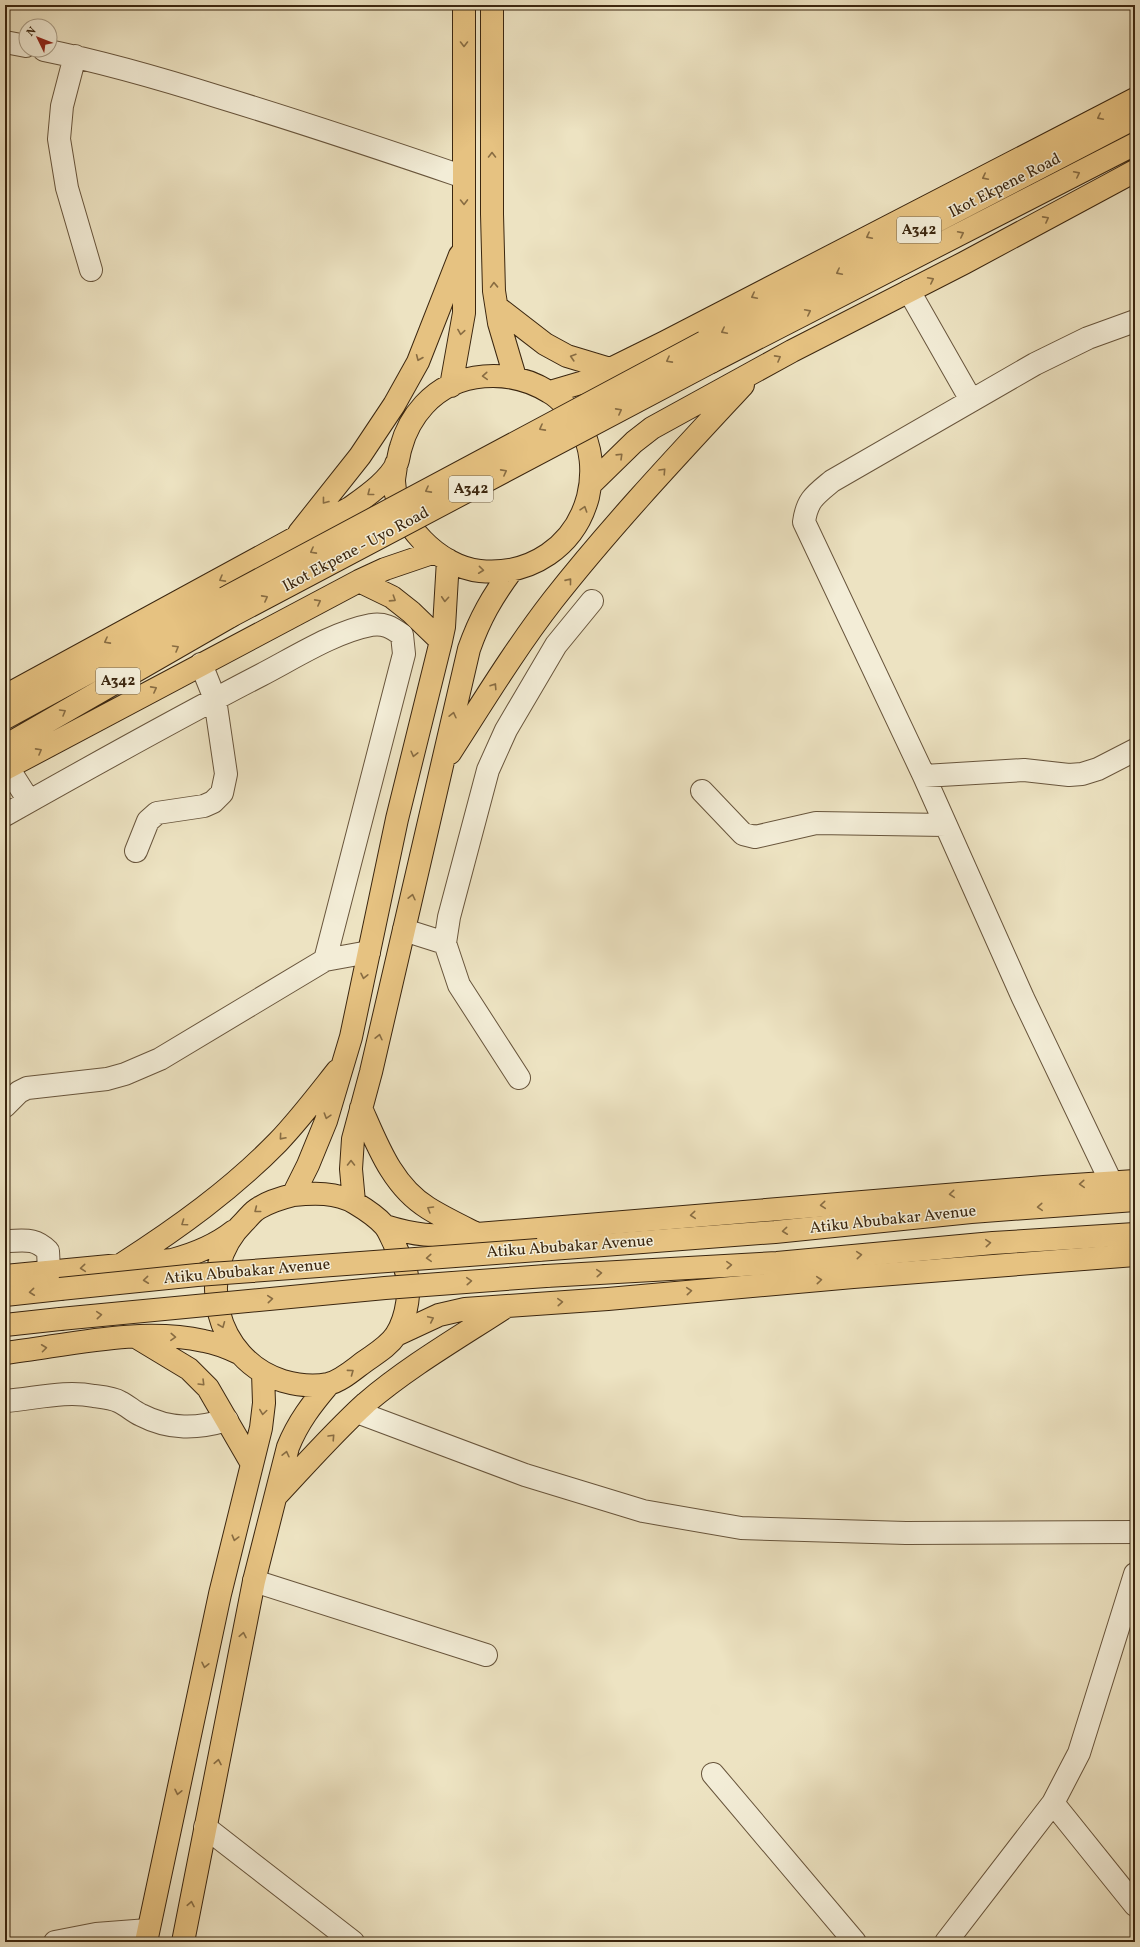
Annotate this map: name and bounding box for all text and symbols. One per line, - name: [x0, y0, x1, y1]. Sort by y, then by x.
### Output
- north arrow: [18, 18, 58, 58]
- text: N: [24, 24, 40, 40]
- one-way arrow: [460, 41, 468, 47]
- one-way arrow: [1097, 112, 1105, 120]
- street label: Ikot Ekpene Road: [945, 148, 1065, 224]
- one-way arrow: [488, 152, 496, 158]
- one-way arrow: [982, 172, 989, 180]
- one-way arrow: [1072, 172, 1080, 179]
- one-way arrow: [460, 199, 468, 205]
- road number: A342: [897, 217, 941, 243]
- one-way arrow: [1041, 217, 1049, 224]
- one-way arrow: [957, 231, 964, 239]
- one-way arrow: [866, 232, 874, 239]
- one-way arrow: [836, 267, 844, 274]
- one-way arrow: [927, 277, 934, 285]
- one-way arrow: [490, 282, 498, 288]
- one-way arrow: [751, 291, 758, 299]
- one-way arrow: [804, 309, 811, 317]
- one-way arrow: [721, 327, 728, 334]
- one-way arrow: [457, 329, 466, 335]
- one-way arrow: [416, 354, 424, 361]
- one-way arrow: [570, 354, 577, 362]
- one-way arrow: [666, 356, 673, 363]
- one-way arrow: [773, 356, 781, 363]
- one-way arrow: [482, 372, 488, 381]
- one-way arrow: [615, 408, 622, 415]
- one-way arrow: [539, 424, 546, 431]
- one-way arrow: [615, 453, 623, 460]
- one-way arrow: [658, 468, 665, 476]
- one-way arrow: [500, 469, 507, 476]
- road number: A342: [449, 476, 493, 502]
- one-way arrow: [424, 485, 432, 492]
- one-way arrow: [368, 488, 375, 495]
- one-way arrow: [322, 496, 329, 503]
- street label: Ikot Ekpene - Uyo Road: [279, 502, 433, 598]
- one-way arrow: [579, 506, 588, 513]
- one-way arrow: [310, 546, 317, 554]
- one-way arrow: [478, 565, 484, 574]
- one-way arrow: [218, 574, 226, 581]
- one-way arrow: [564, 578, 571, 585]
- one-way arrow: [389, 594, 396, 602]
- one-way arrow: [261, 595, 269, 603]
- one-way arrow: [441, 596, 449, 602]
- one-way arrow: [314, 600, 321, 607]
- one-way arrow: [104, 636, 112, 644]
- one-way arrow: [172, 645, 179, 652]
- road number: A342: [96, 668, 140, 694]
- one-way arrow: [489, 684, 496, 691]
- one-way arrow: [149, 686, 157, 694]
- one-way arrow: [59, 710, 66, 717]
- one-way arrow: [449, 712, 457, 719]
- one-way arrow: [35, 748, 42, 755]
- one-way arrow: [410, 751, 418, 757]
- one-way arrow: [407, 894, 416, 901]
- one-way arrow: [360, 973, 368, 979]
- one-way arrow: [375, 1034, 383, 1040]
- one-way arrow: [323, 1112, 332, 1119]
- one-way arrow: [279, 1133, 286, 1140]
- one-way arrow: [347, 1160, 355, 1166]
- one-way arrow: [1079, 1180, 1085, 1189]
- one-way arrow: [949, 1190, 956, 1199]
- street label: Atiku Abubakar Avenue: [809, 1200, 977, 1240]
- one-way arrow: [820, 1200, 826, 1209]
- one-way arrow: [1037, 1203, 1043, 1212]
- one-way arrow: [255, 1205, 262, 1212]
- one-way arrow: [427, 1206, 434, 1214]
- one-way arrow: [690, 1211, 696, 1220]
- one-way arrow: [181, 1218, 188, 1226]
- one-way arrow: [782, 1226, 788, 1235]
- street label: Atiku Abubakar Avenue: [486, 1230, 654, 1264]
- one-way arrow: [985, 1239, 991, 1248]
- one-way arrow: [856, 1251, 862, 1260]
- street label: Atiku Abubakar Avenue: [163, 1254, 331, 1290]
- one-way arrow: [426, 1254, 432, 1263]
- one-way arrow: [726, 1261, 732, 1270]
- one-way arrow: [80, 1264, 86, 1273]
- one-way arrow: [596, 1268, 602, 1277]
- one-way arrow: [816, 1275, 822, 1284]
- one-way arrow: [143, 1276, 149, 1285]
- one-way arrow: [466, 1277, 472, 1286]
- one-way arrow: [29, 1287, 35, 1296]
- one-way arrow: [686, 1287, 692, 1296]
- one-way arrow: [267, 1294, 273, 1303]
- one-way arrow: [557, 1298, 563, 1306]
- one-way arrow: [96, 1311, 102, 1320]
- one-way arrow: [427, 1316, 435, 1324]
- one-way arrow: [218, 1321, 226, 1328]
- one-way arrow: [170, 1333, 176, 1342]
- one-way arrow: [41, 1344, 47, 1353]
- one-way arrow: [347, 1369, 354, 1376]
- one-way arrow: [198, 1378, 205, 1386]
- one-way arrow: [259, 1408, 268, 1415]
- one-way arrow: [327, 1434, 334, 1442]
- one-way arrow: [282, 1451, 290, 1457]
- one-way arrow: [231, 1535, 240, 1542]
- one-way arrow: [239, 1632, 247, 1638]
- one-way arrow: [201, 1662, 209, 1668]
- one-way arrow: [214, 1759, 222, 1765]
- one-way arrow: [174, 1789, 182, 1795]
- one-way arrow: [186, 1901, 194, 1907]

